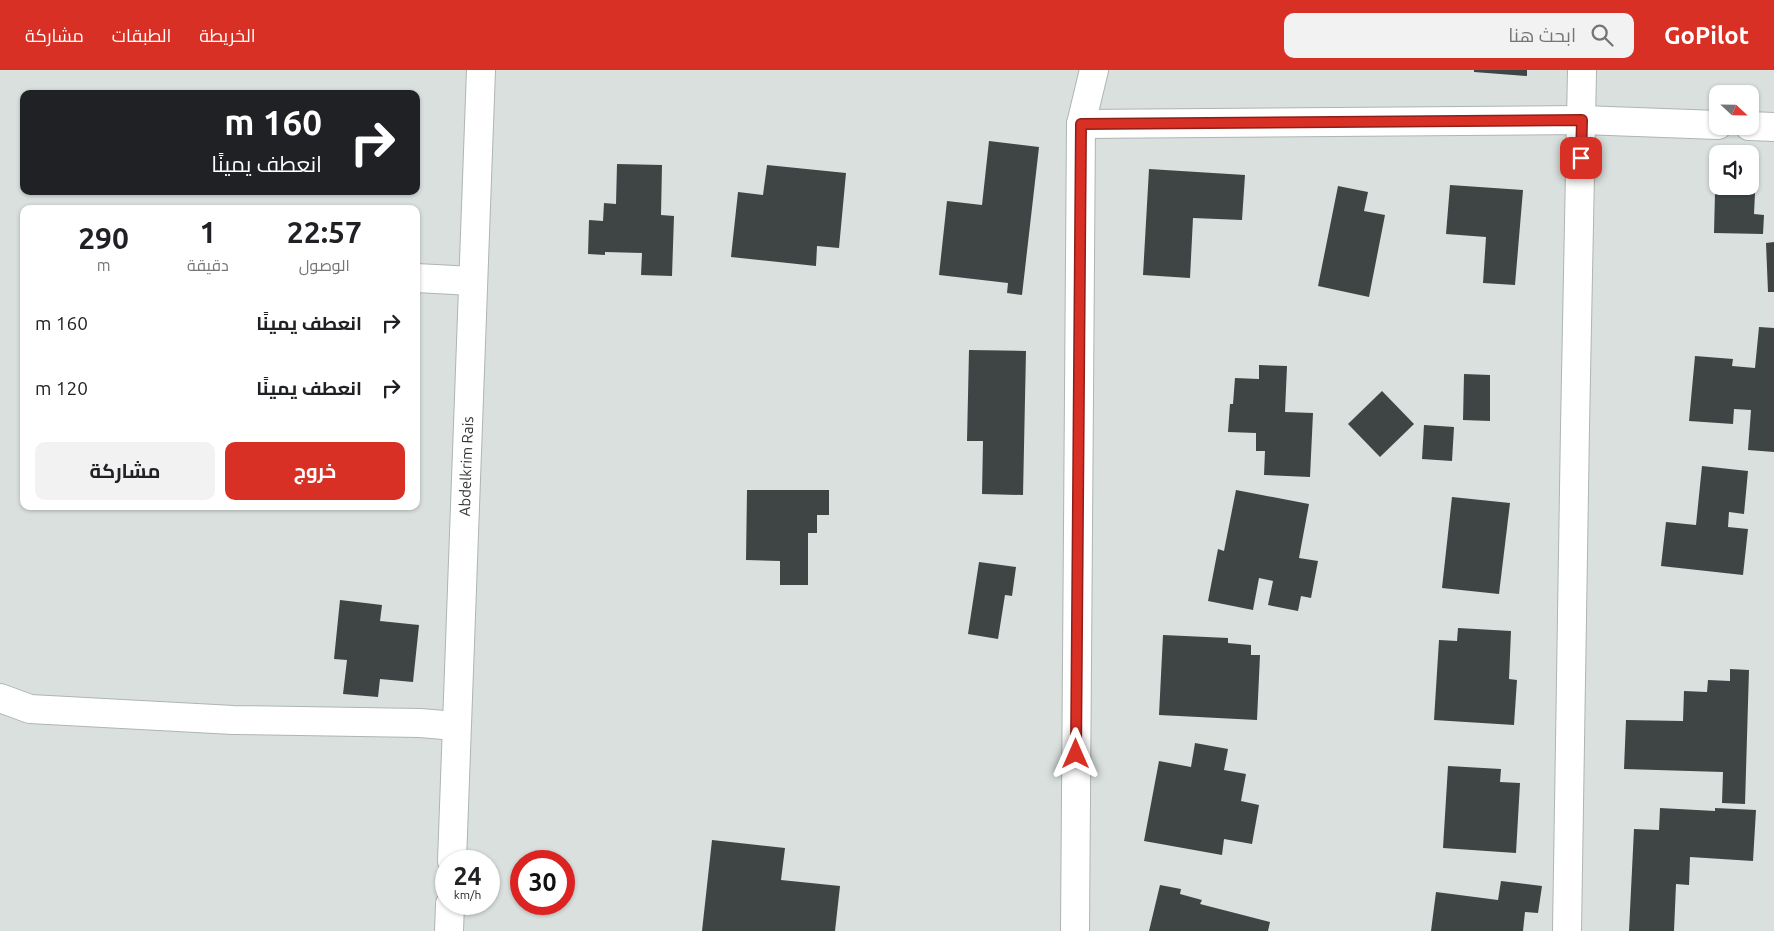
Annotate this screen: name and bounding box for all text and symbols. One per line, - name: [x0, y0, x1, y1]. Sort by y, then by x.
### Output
- search box: [1284, 13, 1634, 58]
- icon: search: [1588, 21, 1616, 49]
- text: GoPilot: [1664, 22, 1749, 49]
- text: ابحث هنا: [1508, 24, 1576, 46]
- text: مشاركة: [25, 25, 84, 45]
- text: الطبقات: [112, 25, 171, 45]
- text: الخريطة: [199, 25, 256, 45]
- north arrow: [1709, 85, 1759, 135]
- map controls: [1709, 85, 1759, 195]
- text: 160 m: [224, 102, 322, 142]
- icon: right: [340, 110, 405, 175]
- pin: [1560, 137, 1602, 179]
- icon: arrive: [1567, 144, 1595, 172]
- button: sound: [1709, 145, 1759, 195]
- text: انعطف يمينًا: [211, 151, 322, 176]
- text: 1: [199, 215, 216, 249]
- text: 22:57: [287, 215, 362, 249]
- text: 290: [78, 221, 129, 255]
- text: m: [97, 256, 110, 274]
- text: دقيقة: [187, 256, 229, 274]
- text: الوصول: [299, 256, 350, 274]
- icon: right: [377, 309, 405, 337]
- text: 160 m: [35, 312, 88, 334]
- text: انعطف يمينًا: [256, 312, 362, 334]
- icon: right: [377, 374, 405, 402]
- text: 120 m: [35, 377, 88, 399]
- text: انعطف يمينًا: [256, 377, 362, 399]
- street label: Abdelkrim Rais: [456, 416, 476, 517]
- button: مشاركة: [35, 442, 215, 500]
- button: خروج: [225, 442, 405, 500]
- position arrow: [1049, 727, 1101, 779]
- speed limit sign: 30: [510, 850, 575, 915]
- text: 24: [453, 862, 482, 890]
- text: km/h: [454, 888, 481, 901]

